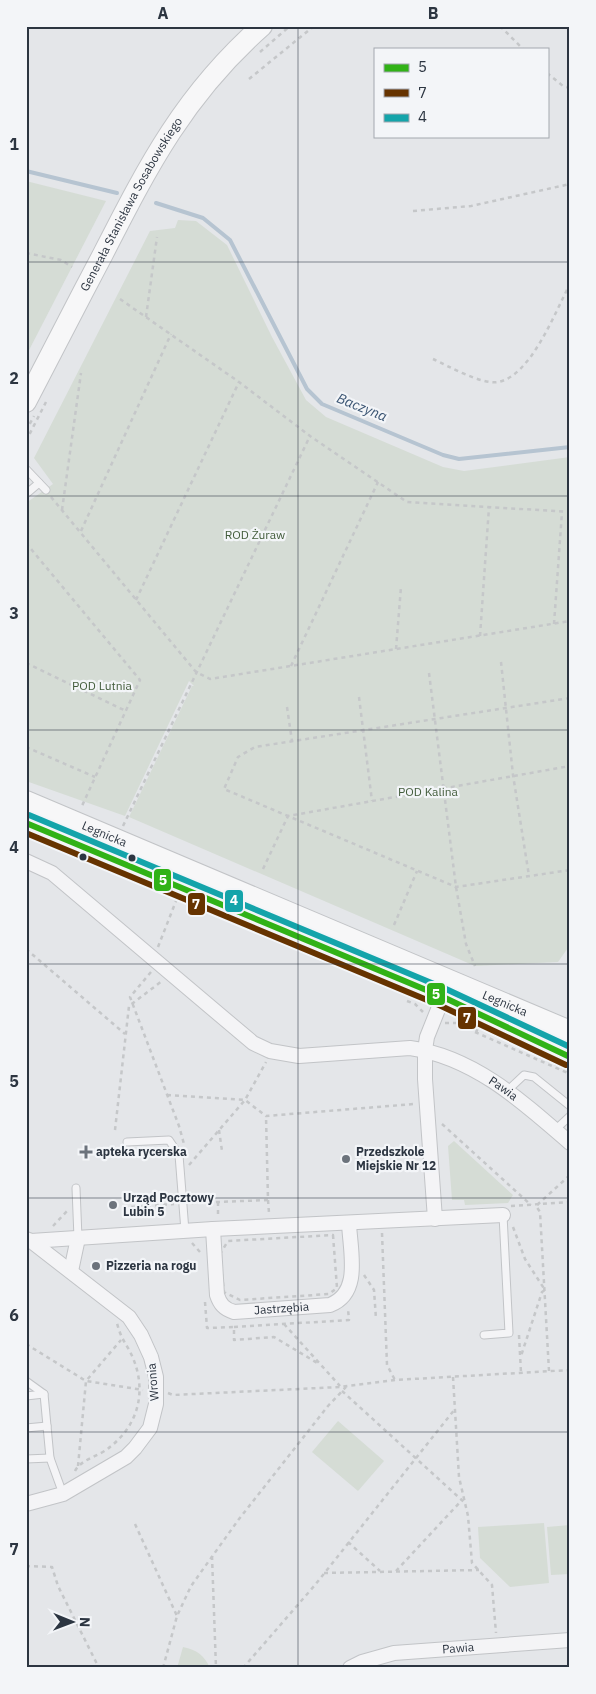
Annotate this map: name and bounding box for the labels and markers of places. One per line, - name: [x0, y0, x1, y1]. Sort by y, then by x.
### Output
- unlabelled marker: [78, 852, 88, 862]
- unlabelled marker: [127, 853, 137, 863]
- place label: apteka rycerska: [96, 1144, 187, 1159]
- place label: Przedszkole Miejskie Nr 12: [356, 1144, 436, 1173]
- marker: apteka rycerska: [80, 1146, 92, 1158]
- marker: Przedszkole Miejskie Nr 12: [340, 1153, 352, 1165]
- place label: Urząd Pocztowy Lubin 5: [123, 1190, 214, 1219]
- marker: Urząd Pocztowy Lubin 5: [107, 1199, 119, 1211]
- place label: Pizzeria na rogu: [106, 1258, 196, 1273]
- marker: Pizzeria na rogu: [90, 1260, 102, 1272]

